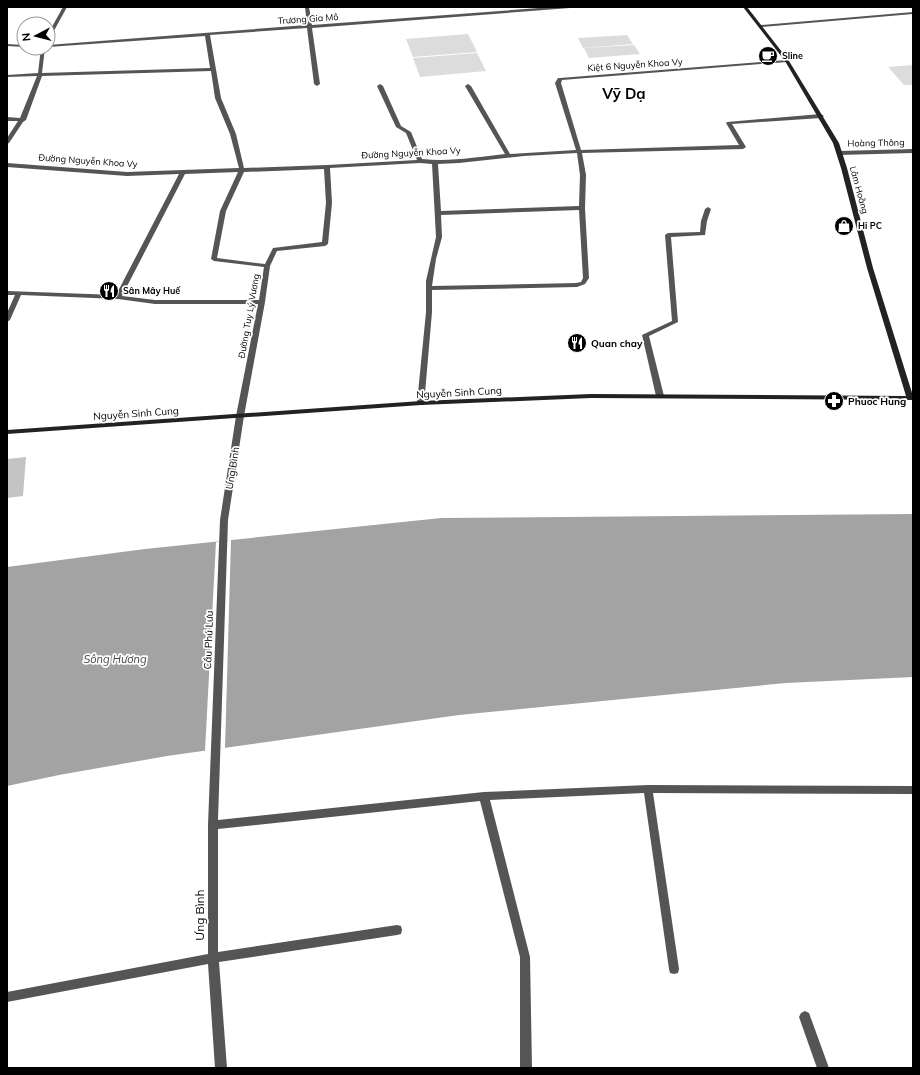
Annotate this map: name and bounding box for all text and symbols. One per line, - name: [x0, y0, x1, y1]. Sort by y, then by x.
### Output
- street label: Trương Gia Mô: [277, 11, 339, 26]
- north arrow: [16, 16, 56, 56]
- text: N: [19, 32, 34, 42]
- cafe icon: Sline: [757, 45, 779, 67]
- place label: Sline: [782, 50, 803, 61]
- street label: Kiệt 6 Nguyễn Khoa Vy: [587, 56, 683, 74]
- district label: Vỹ Dạ: [601, 84, 646, 103]
- street label: Hoàng Thông: [847, 137, 905, 148]
- street label: Đường Nguyễn Khoa Vy: [361, 144, 461, 162]
- street label: Đường Nguyễn Khoa Vy: [38, 152, 138, 170]
- street label: Lâm Hoằng: [848, 165, 871, 215]
- shop icon: Hi PC: [833, 215, 855, 237]
- place label: Hi PC: [858, 220, 882, 231]
- street label: Đường Tuy Lý Vương: [236, 273, 262, 359]
- restaurant icon: Sân Mây Huế: [98, 280, 120, 302]
- place label: Sân Mây Huế: [123, 285, 181, 297]
- restaurant icon: Quan chay: [566, 332, 588, 354]
- place label: Quan chay: [591, 337, 643, 350]
- street label: Nguyễn Sinh Cung: [416, 384, 502, 401]
- pharmacy icon: Phuoc Hung: [823, 390, 845, 412]
- place label: Phuoc Hung: [848, 395, 906, 408]
- street label: Nguyễn Sinh Cung: [93, 404, 179, 423]
- street label: Ưng Bình: [223, 446, 242, 490]
- street label: Cầu Phú Lưu: [201, 610, 216, 670]
- water label: Sông Hương: [83, 652, 147, 666]
- street label: Ưng Bình: [192, 889, 207, 941]

